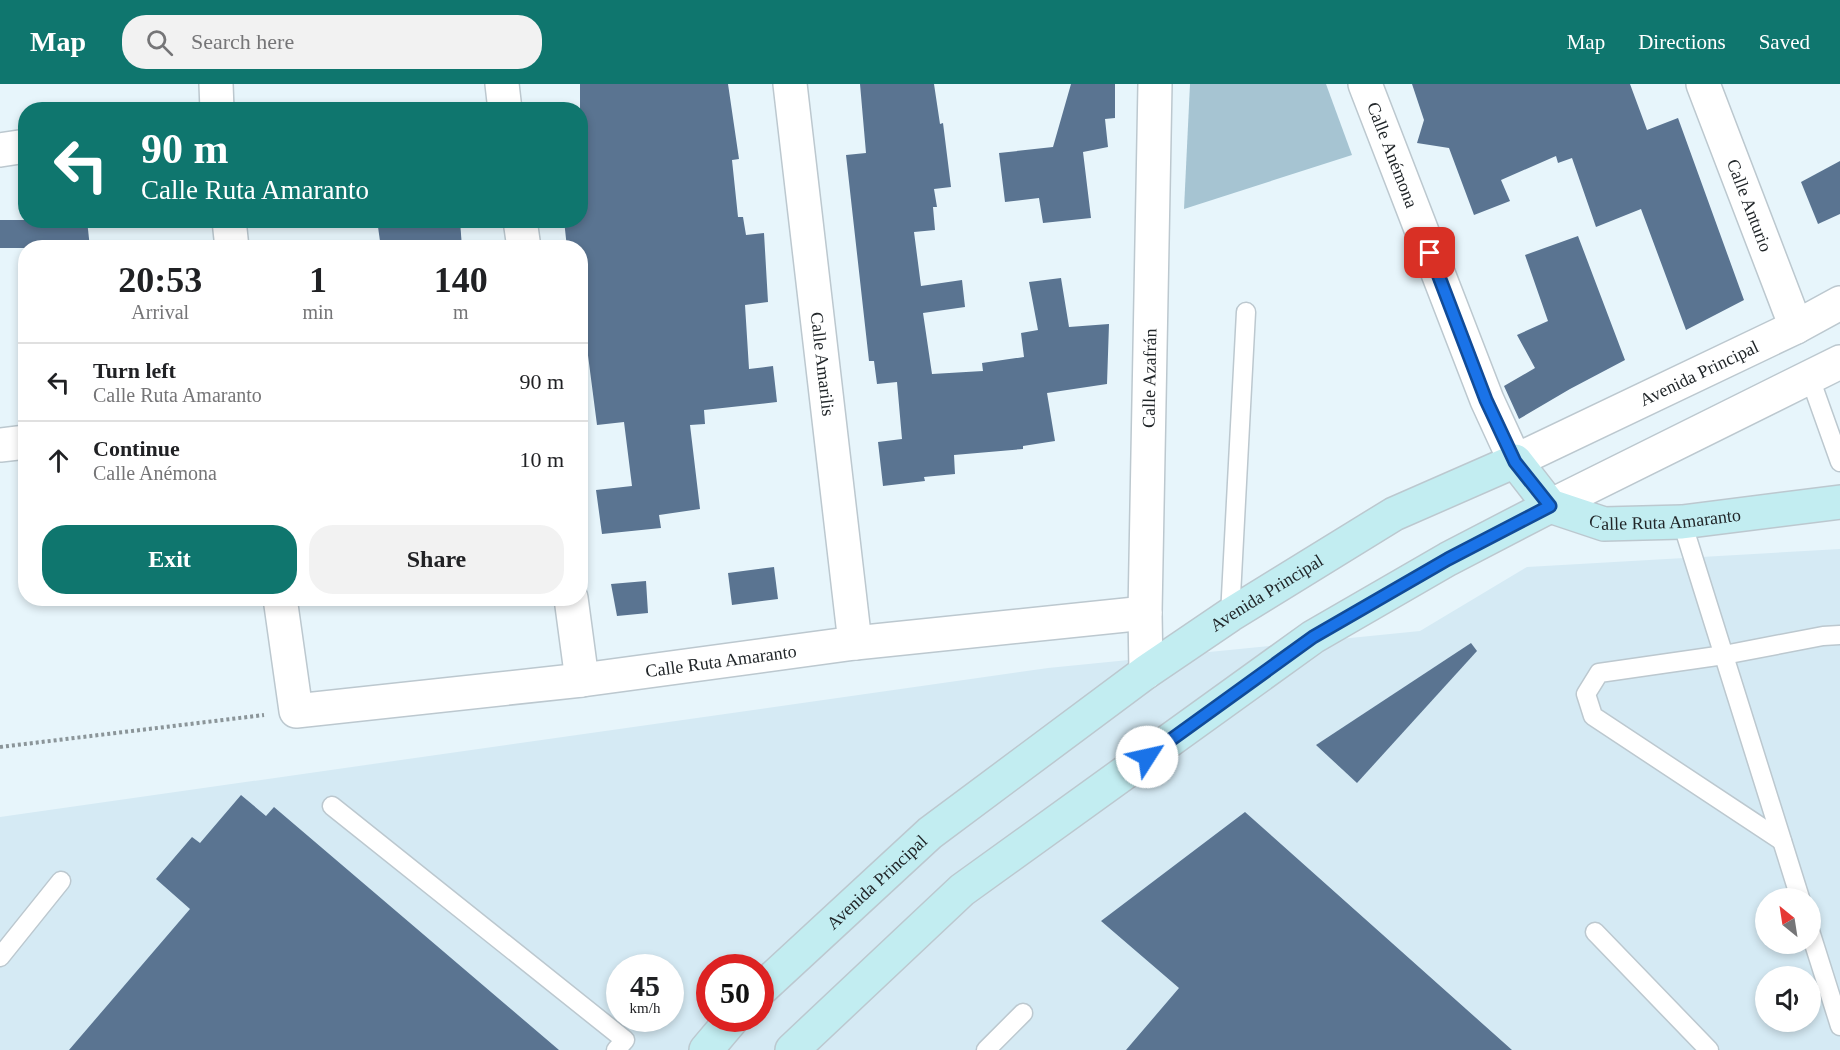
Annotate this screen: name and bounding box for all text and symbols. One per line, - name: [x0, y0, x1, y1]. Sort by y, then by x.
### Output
- search box: [122, 15, 542, 69]
- text: Map: [30, 26, 86, 57]
- icon: search: [143, 26, 176, 59]
- text: Search here: [191, 29, 294, 54]
- text: Map: [1567, 30, 1605, 54]
- text: Directions: [1638, 30, 1726, 54]
- text: Saved: [1759, 30, 1810, 54]
- street label: Calle Anémona: [1363, 99, 1422, 211]
- icon: left: [42, 126, 120, 204]
- text: 90 m: [141, 126, 229, 172]
- street label: Calle Anturio: [1723, 156, 1776, 255]
- text: Calle Ruta Amaranto: [141, 175, 369, 205]
- pin: [1404, 227, 1455, 278]
- icon: arrive: [1413, 236, 1446, 269]
- text: 20:53: [118, 260, 202, 300]
- text: 1: [309, 260, 327, 300]
- text: 140: [434, 260, 488, 300]
- text: Arrival: [131, 301, 189, 323]
- text: min: [302, 301, 334, 323]
- text: m: [453, 301, 469, 323]
- street label: Calle Amarilis: [807, 311, 839, 417]
- street label: Calle Azafrán: [1139, 328, 1160, 428]
- street label: Avenida Principal: [1636, 336, 1762, 410]
- text: Turn left: [93, 358, 176, 383]
- icon: left: [42, 366, 75, 399]
- text: 90 m: [519, 369, 564, 394]
- text: Calle Ruta Amaranto: [93, 384, 262, 406]
- text: Continue: [93, 436, 180, 461]
- icon: ahead: [42, 444, 75, 477]
- text: 10 m: [519, 447, 564, 472]
- text: Calle Anémona: [93, 462, 217, 484]
- street label: Calle Ruta Amaranto: [1587, 505, 1742, 534]
- button: Exit: [42, 525, 297, 594]
- button: Share: [309, 525, 564, 594]
- street label: Avenida Principal: [1206, 550, 1327, 636]
- street label: Calle Ruta Amaranto: [644, 641, 798, 681]
- position arrow: [1115, 725, 1179, 789]
- street label: Avenida Principal: [823, 831, 931, 933]
- north arrow: [1755, 888, 1821, 954]
- map controls: [1755, 888, 1821, 1032]
- speed limit sign: 50: [696, 954, 774, 1032]
- button: sound: [1755, 966, 1821, 1032]
- text: 45: [630, 969, 660, 1002]
- text: km/h: [630, 1000, 660, 1016]

